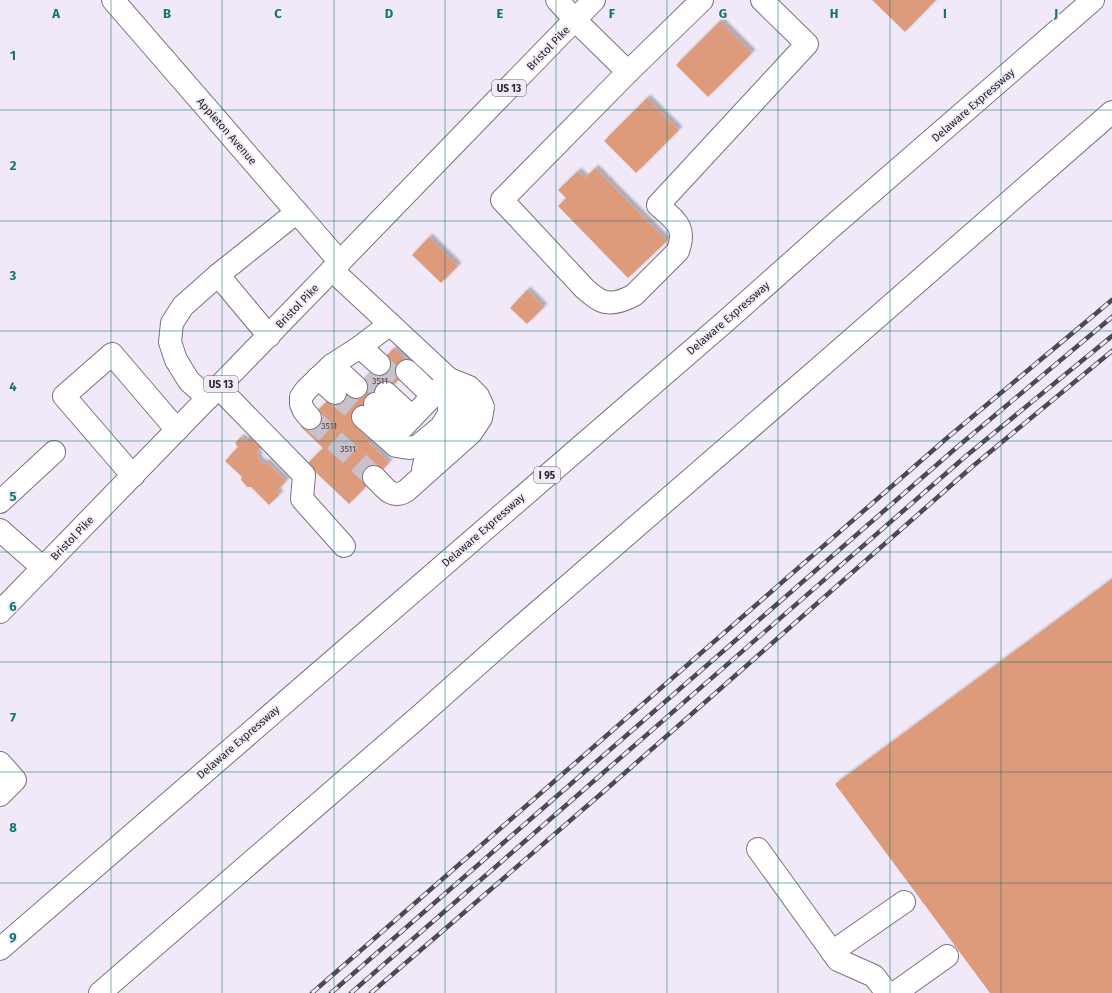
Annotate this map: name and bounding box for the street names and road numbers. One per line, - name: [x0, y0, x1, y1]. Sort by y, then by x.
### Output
- street label: Bristol Pike: [524, 23, 573, 73]
- street label: Delaware Expressway: [929, 65, 1018, 145]
- road number: US 13: [492, 80, 526, 96]
- street label: Appleton Avenue: [194, 95, 259, 168]
- street label: Delaware Expressway: [684, 278, 773, 358]
- street label: Bristol Pike: [273, 281, 322, 331]
- road number: US 13: [204, 376, 238, 392]
- road number: I 95: [534, 467, 560, 483]
- street label: Delaware Expressway: [439, 490, 528, 570]
- street label: Bristol Pike: [48, 513, 97, 563]
- street label: Delaware Expressway: [194, 702, 283, 782]

